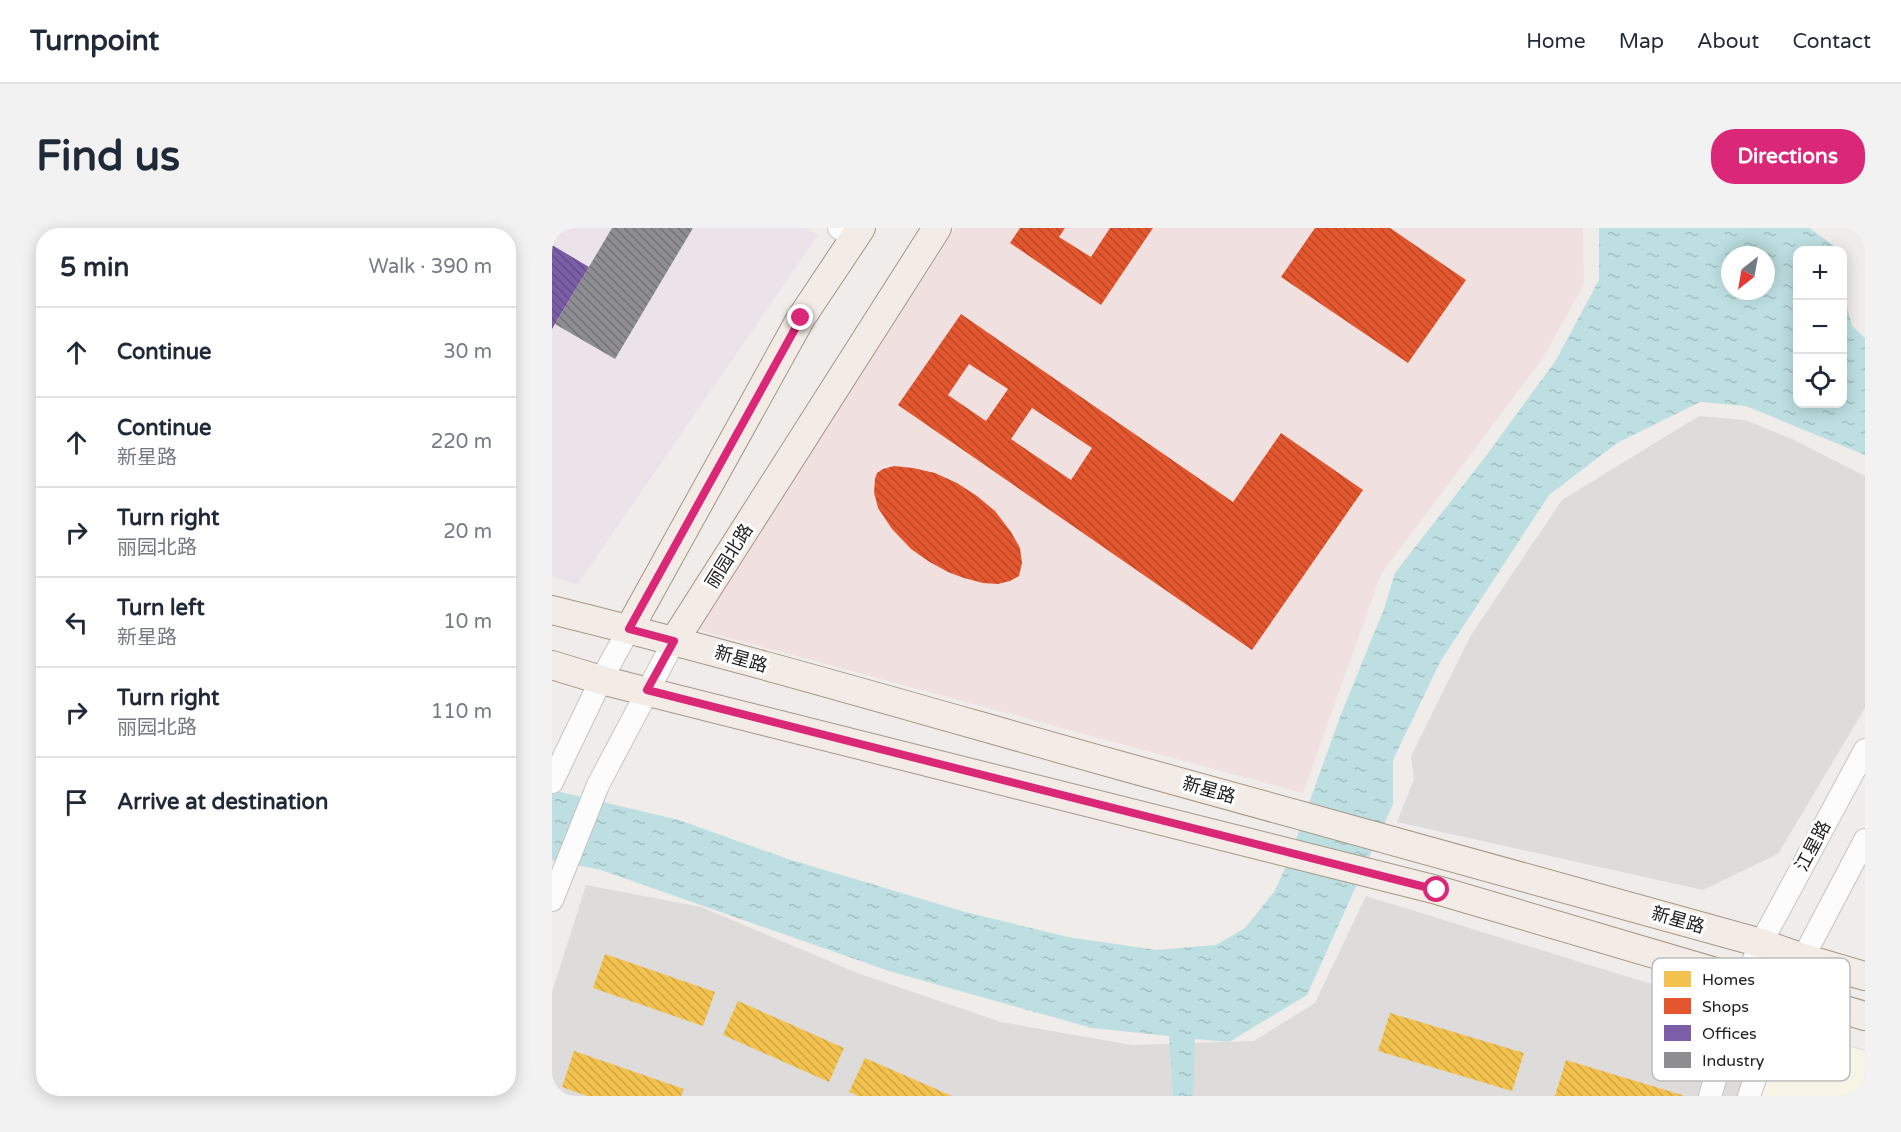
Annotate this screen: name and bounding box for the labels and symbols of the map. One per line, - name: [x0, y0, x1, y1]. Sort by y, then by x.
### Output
- north arrow: [1721, 246, 1775, 300]
- route end: [787, 304, 813, 330]
- street label: 丽园北路: [701, 520, 757, 592]
- street label: 新星路: [712, 641, 770, 677]
- street label: 新星路: [1180, 772, 1238, 808]
- street label: 江星路: [1791, 817, 1835, 875]
- route start: [1423, 876, 1449, 902]
- street label: 新星路: [1649, 902, 1707, 938]
- legend: [1652, 958, 1850, 1081]
- text: Homes: [1702, 970, 1755, 990]
- text: Shops: [1702, 997, 1749, 1017]
- text: Offices: [1702, 1024, 1757, 1044]
- text: Industry: [1702, 1051, 1765, 1071]

